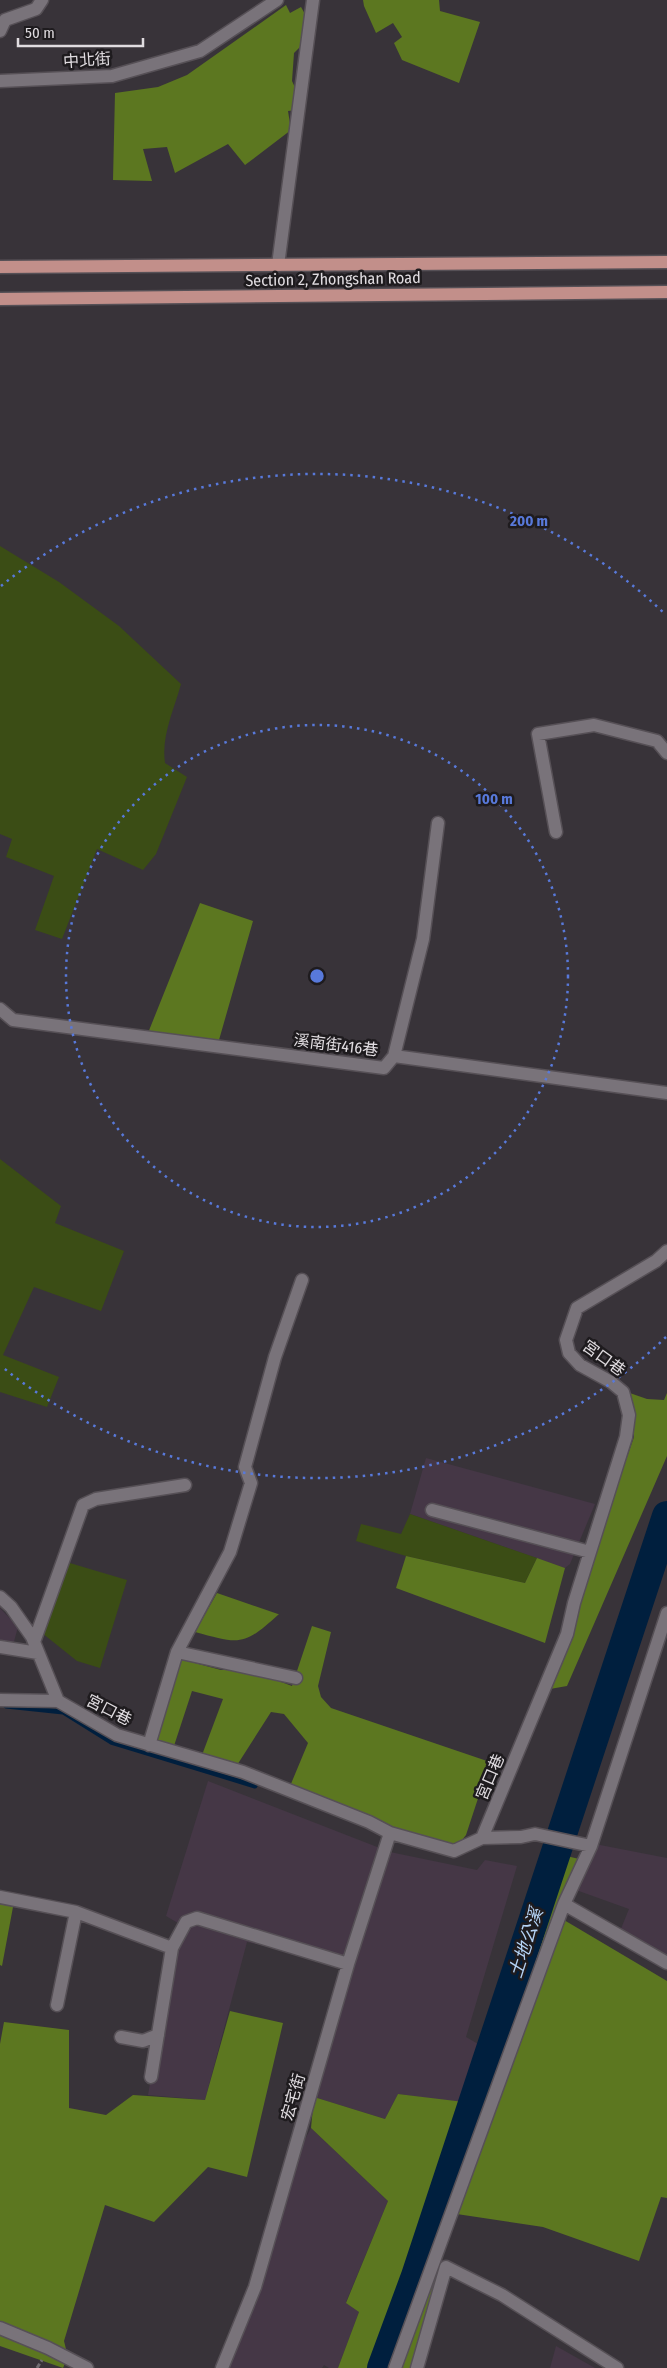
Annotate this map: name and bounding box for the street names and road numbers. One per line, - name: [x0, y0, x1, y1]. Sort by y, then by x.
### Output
- street label: 中北街: [62, 49, 112, 71]
- street label: Section 2, Zhongshan Road: [245, 268, 421, 290]
- street label: 溪南街416巷: [293, 1030, 379, 1060]
- street label: 宮口巷: [579, 1336, 629, 1380]
- street label: 宮口巷: [83, 1691, 135, 1729]
- street label: 宮口巷: [472, 1751, 508, 1803]
- street label: 宏宅街: [277, 2071, 309, 2123]

